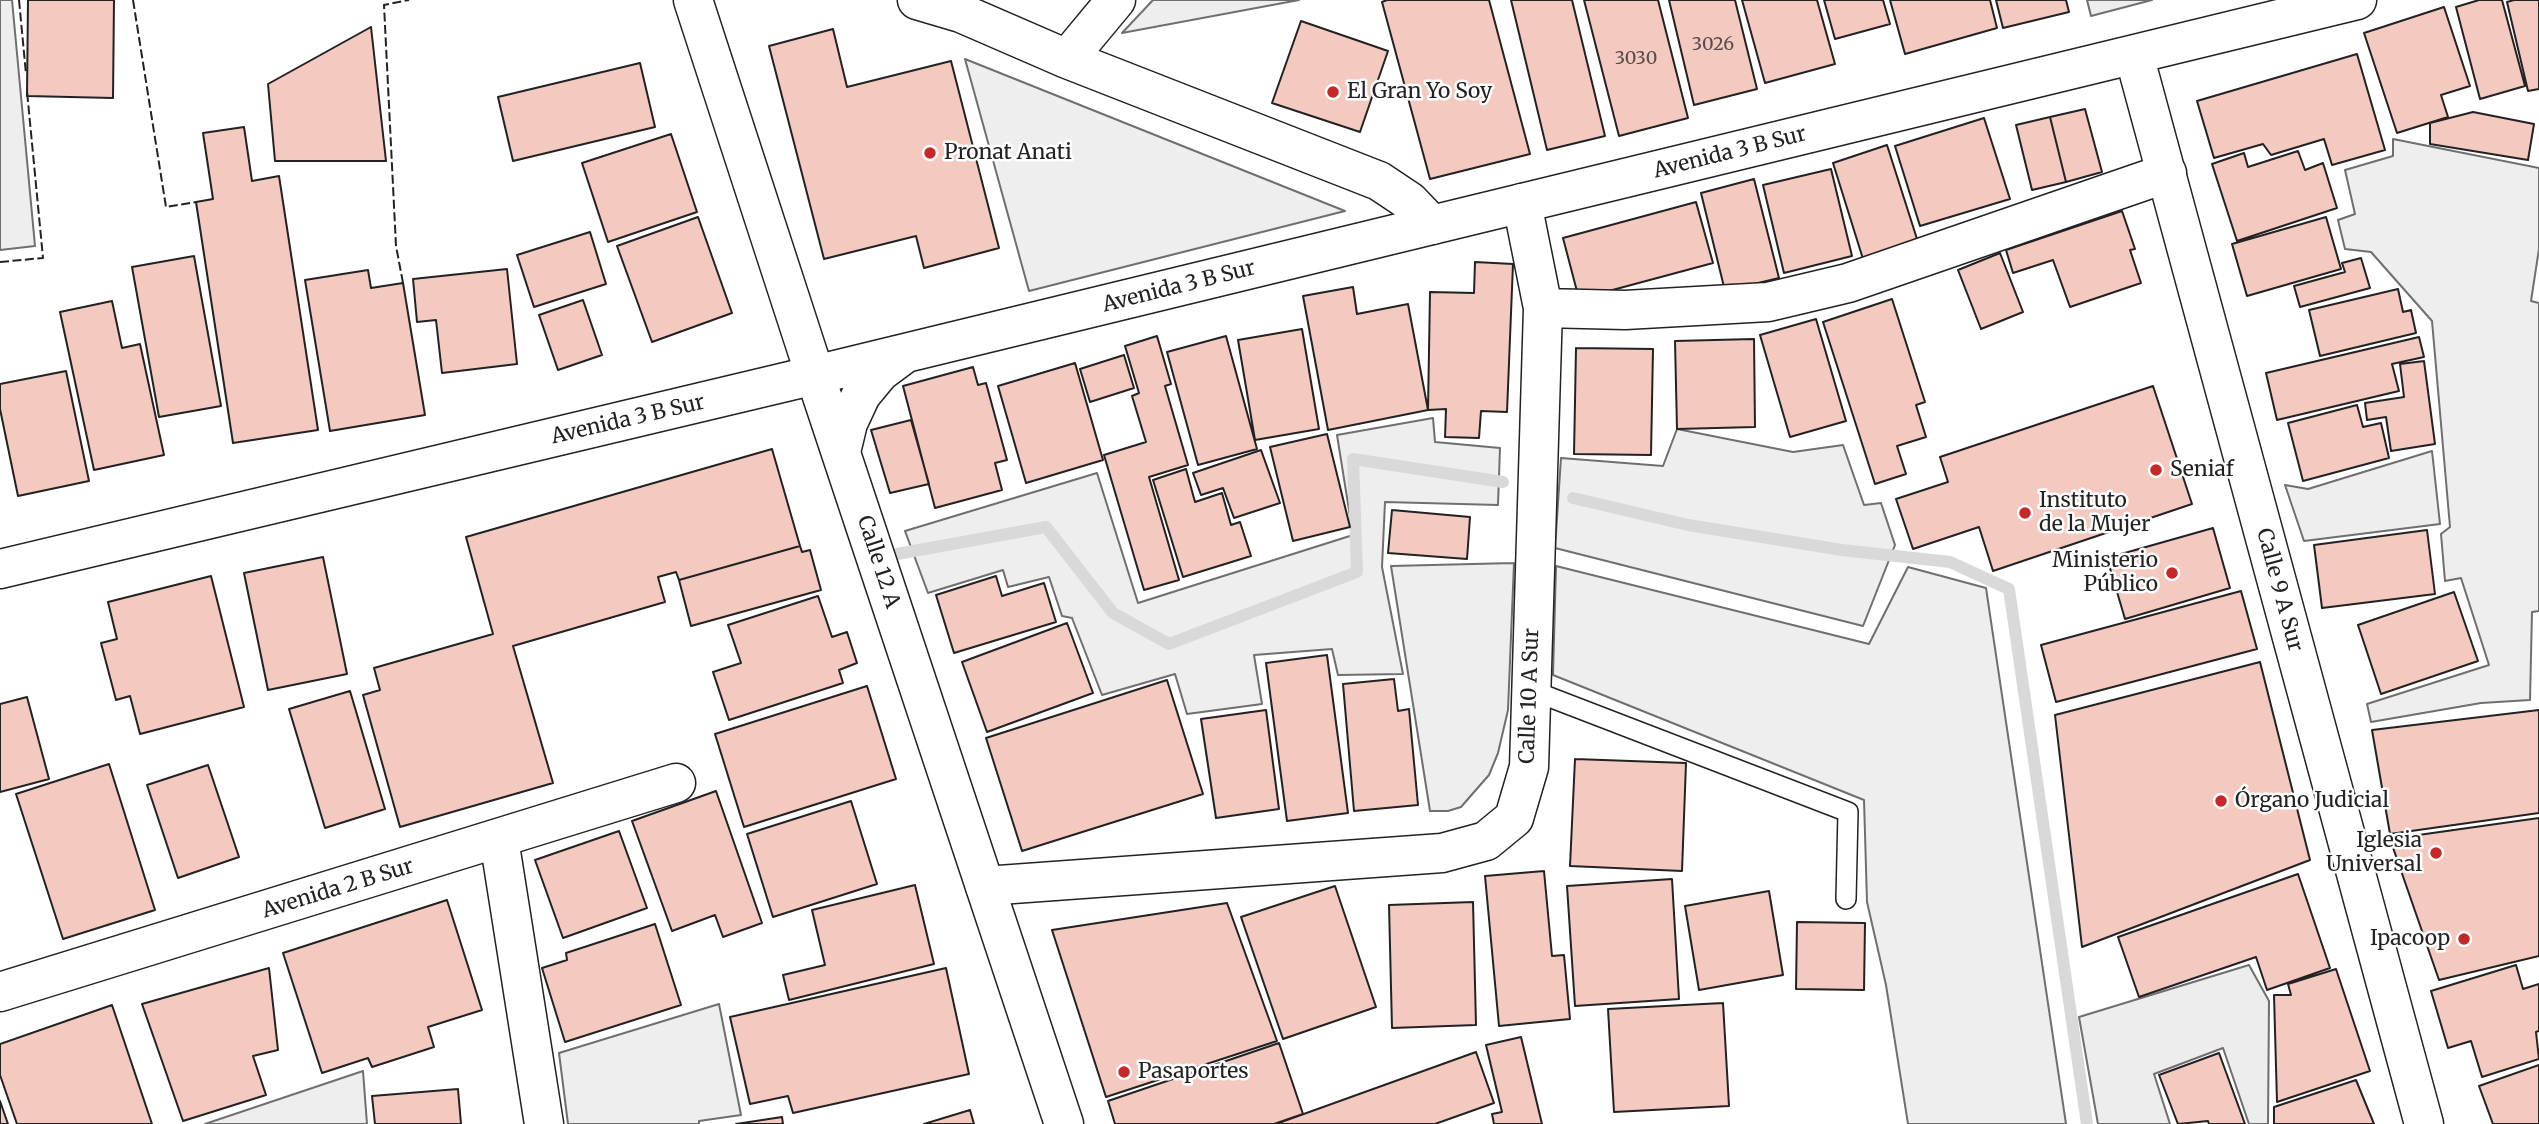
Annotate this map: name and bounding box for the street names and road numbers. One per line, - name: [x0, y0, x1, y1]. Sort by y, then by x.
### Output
- street label: Avenida 3 B Sur: [1651, 122, 1809, 184]
- street label: Avenida 3 B Sur: [1100, 256, 1258, 318]
- street label: Avenida 3 B Sur: [549, 390, 707, 450]
- street label: Calle 12 A: [851, 513, 905, 611]
- street label: Calle 9 A Sur: [2250, 526, 2308, 654]
- street label: Calle 10 A Sur: [1515, 628, 1545, 764]
- street label: Avenida 2 B Sur: [259, 854, 417, 924]

